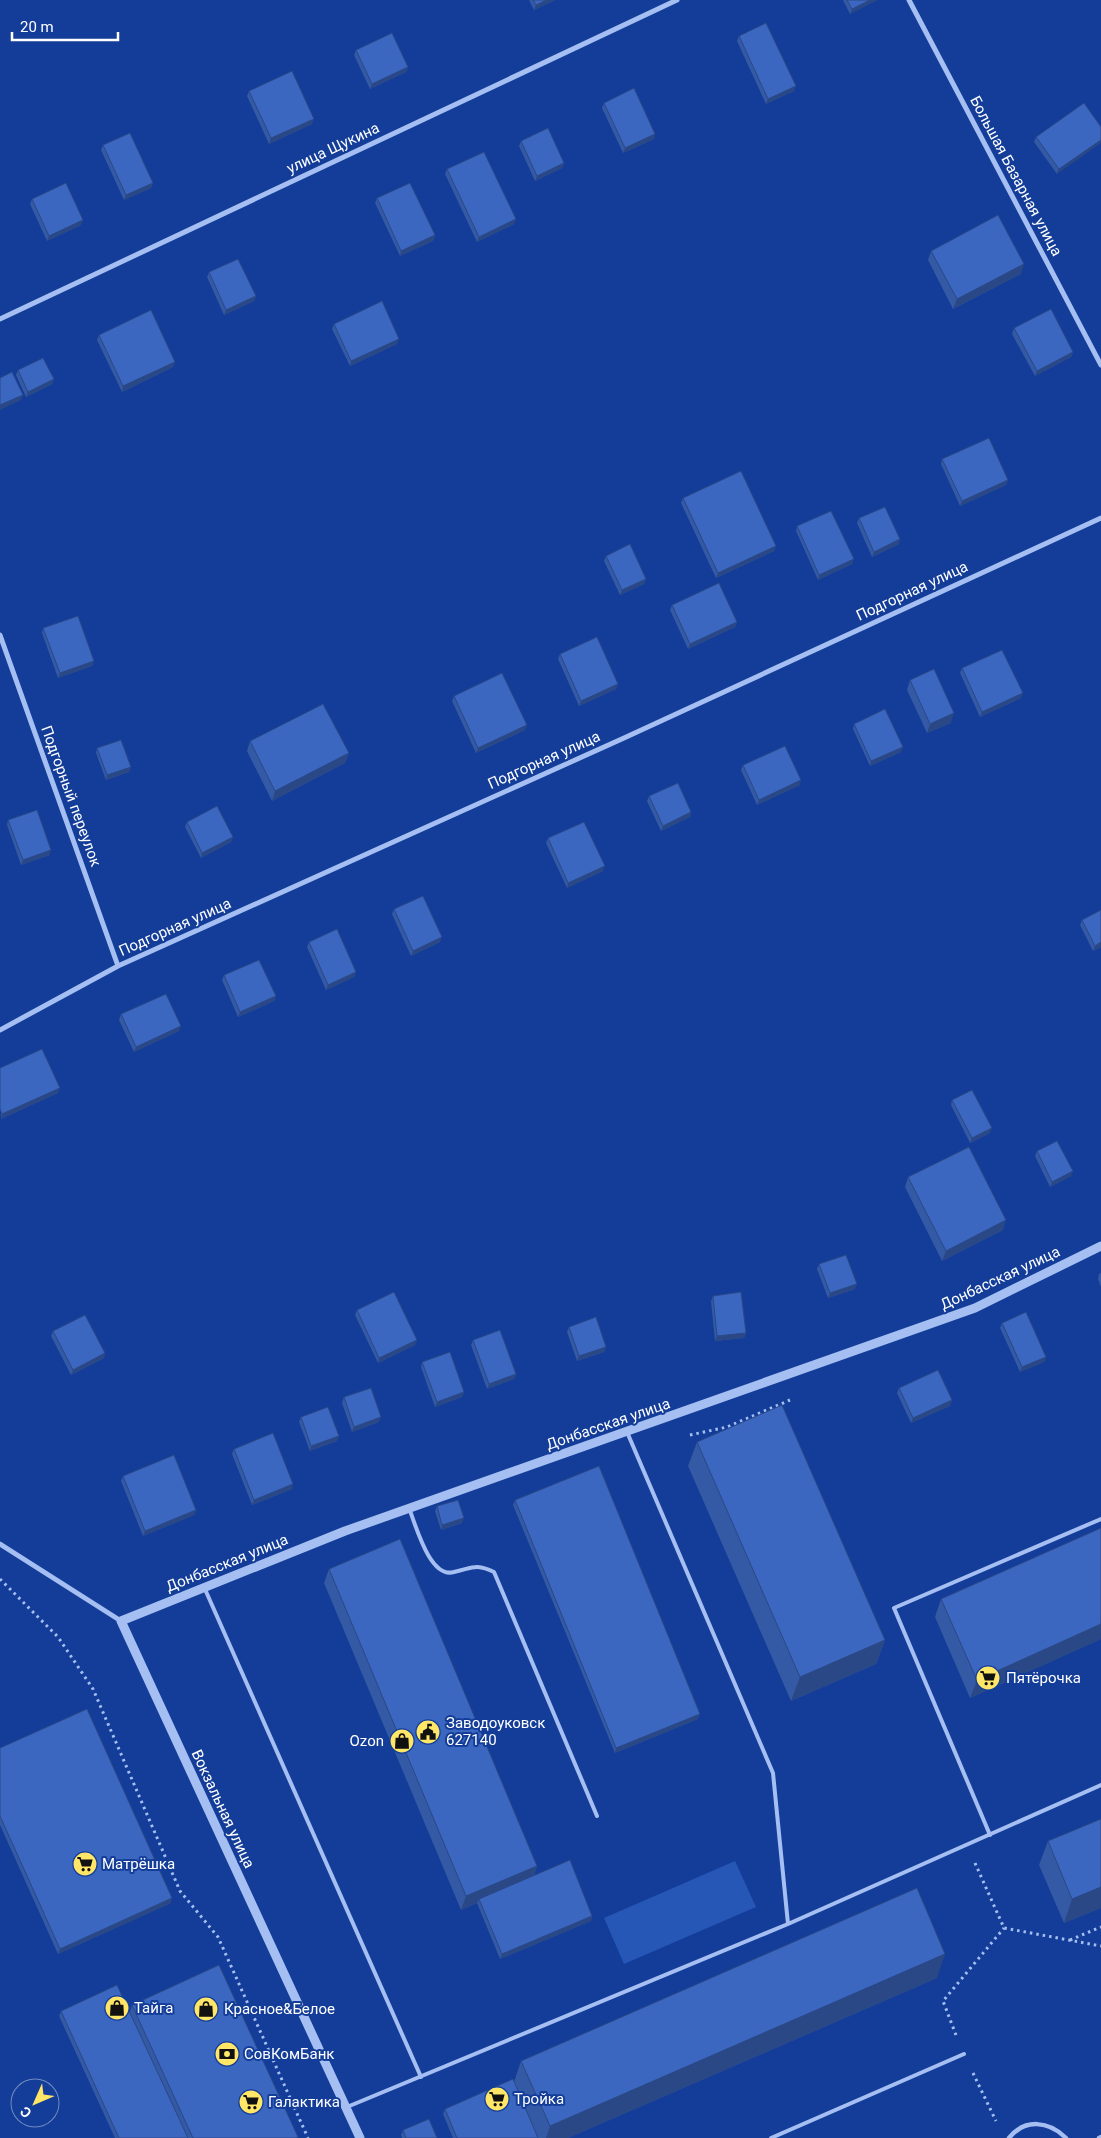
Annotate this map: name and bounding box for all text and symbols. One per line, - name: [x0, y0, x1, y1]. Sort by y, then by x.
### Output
- scale bar: [12, 10, 119, 42]
- text: 20 m: [20, 18, 54, 36]
- street label: Большая Базарная улица: [966, 93, 1066, 259]
- street label: улица Щукина: [284, 119, 382, 177]
- street label: Подгорная улица: [853, 557, 971, 625]
- street label: Подгорный переулок: [37, 723, 105, 869]
- street label: Подгорная улица: [485, 727, 603, 793]
- street label: Подгорная улица: [116, 894, 234, 960]
- street label: Донбасская улица: [937, 1242, 1063, 1314]
- street label: Донбасская улица: [544, 1394, 672, 1454]
- street label: Донбасская улица: [163, 1530, 291, 1596]
- supermarket icon: Пятёрочка: [975, 1665, 1001, 1691]
- place label: Пятёрочка: [1006, 1669, 1081, 1687]
- place label: Заводоуковск 627140: [446, 1714, 545, 1749]
- public building icon: Заводоуковск 627140: [415, 1719, 441, 1745]
- shop icon: Ozon: [389, 1728, 415, 1754]
- place label: Ozon: [350, 1732, 384, 1750]
- street label: Вокзальная улица: [188, 1747, 258, 1871]
- supermarket icon: Матрёшка: [72, 1851, 98, 1877]
- place label: Матрёшка: [102, 1855, 175, 1873]
- shop icon: Тайга: [104, 1995, 130, 2021]
- shop icon: Красное&Белое: [193, 1996, 219, 2022]
- place label: Тайга: [134, 1999, 173, 2017]
- place label: Красное&Белое: [224, 2000, 335, 2018]
- bank icon: СовКомБанк: [214, 2041, 240, 2067]
- place label: СовКомБанк: [244, 2045, 334, 2063]
- north arrow: [10, 2078, 60, 2128]
- supermarket icon: Тройка: [484, 2086, 510, 2112]
- supermarket icon: Галактика: [238, 2089, 264, 2115]
- place label: Тройка: [514, 2090, 564, 2108]
- place label: Галактика: [268, 2093, 340, 2111]
- text: С: [17, 2103, 35, 2121]

